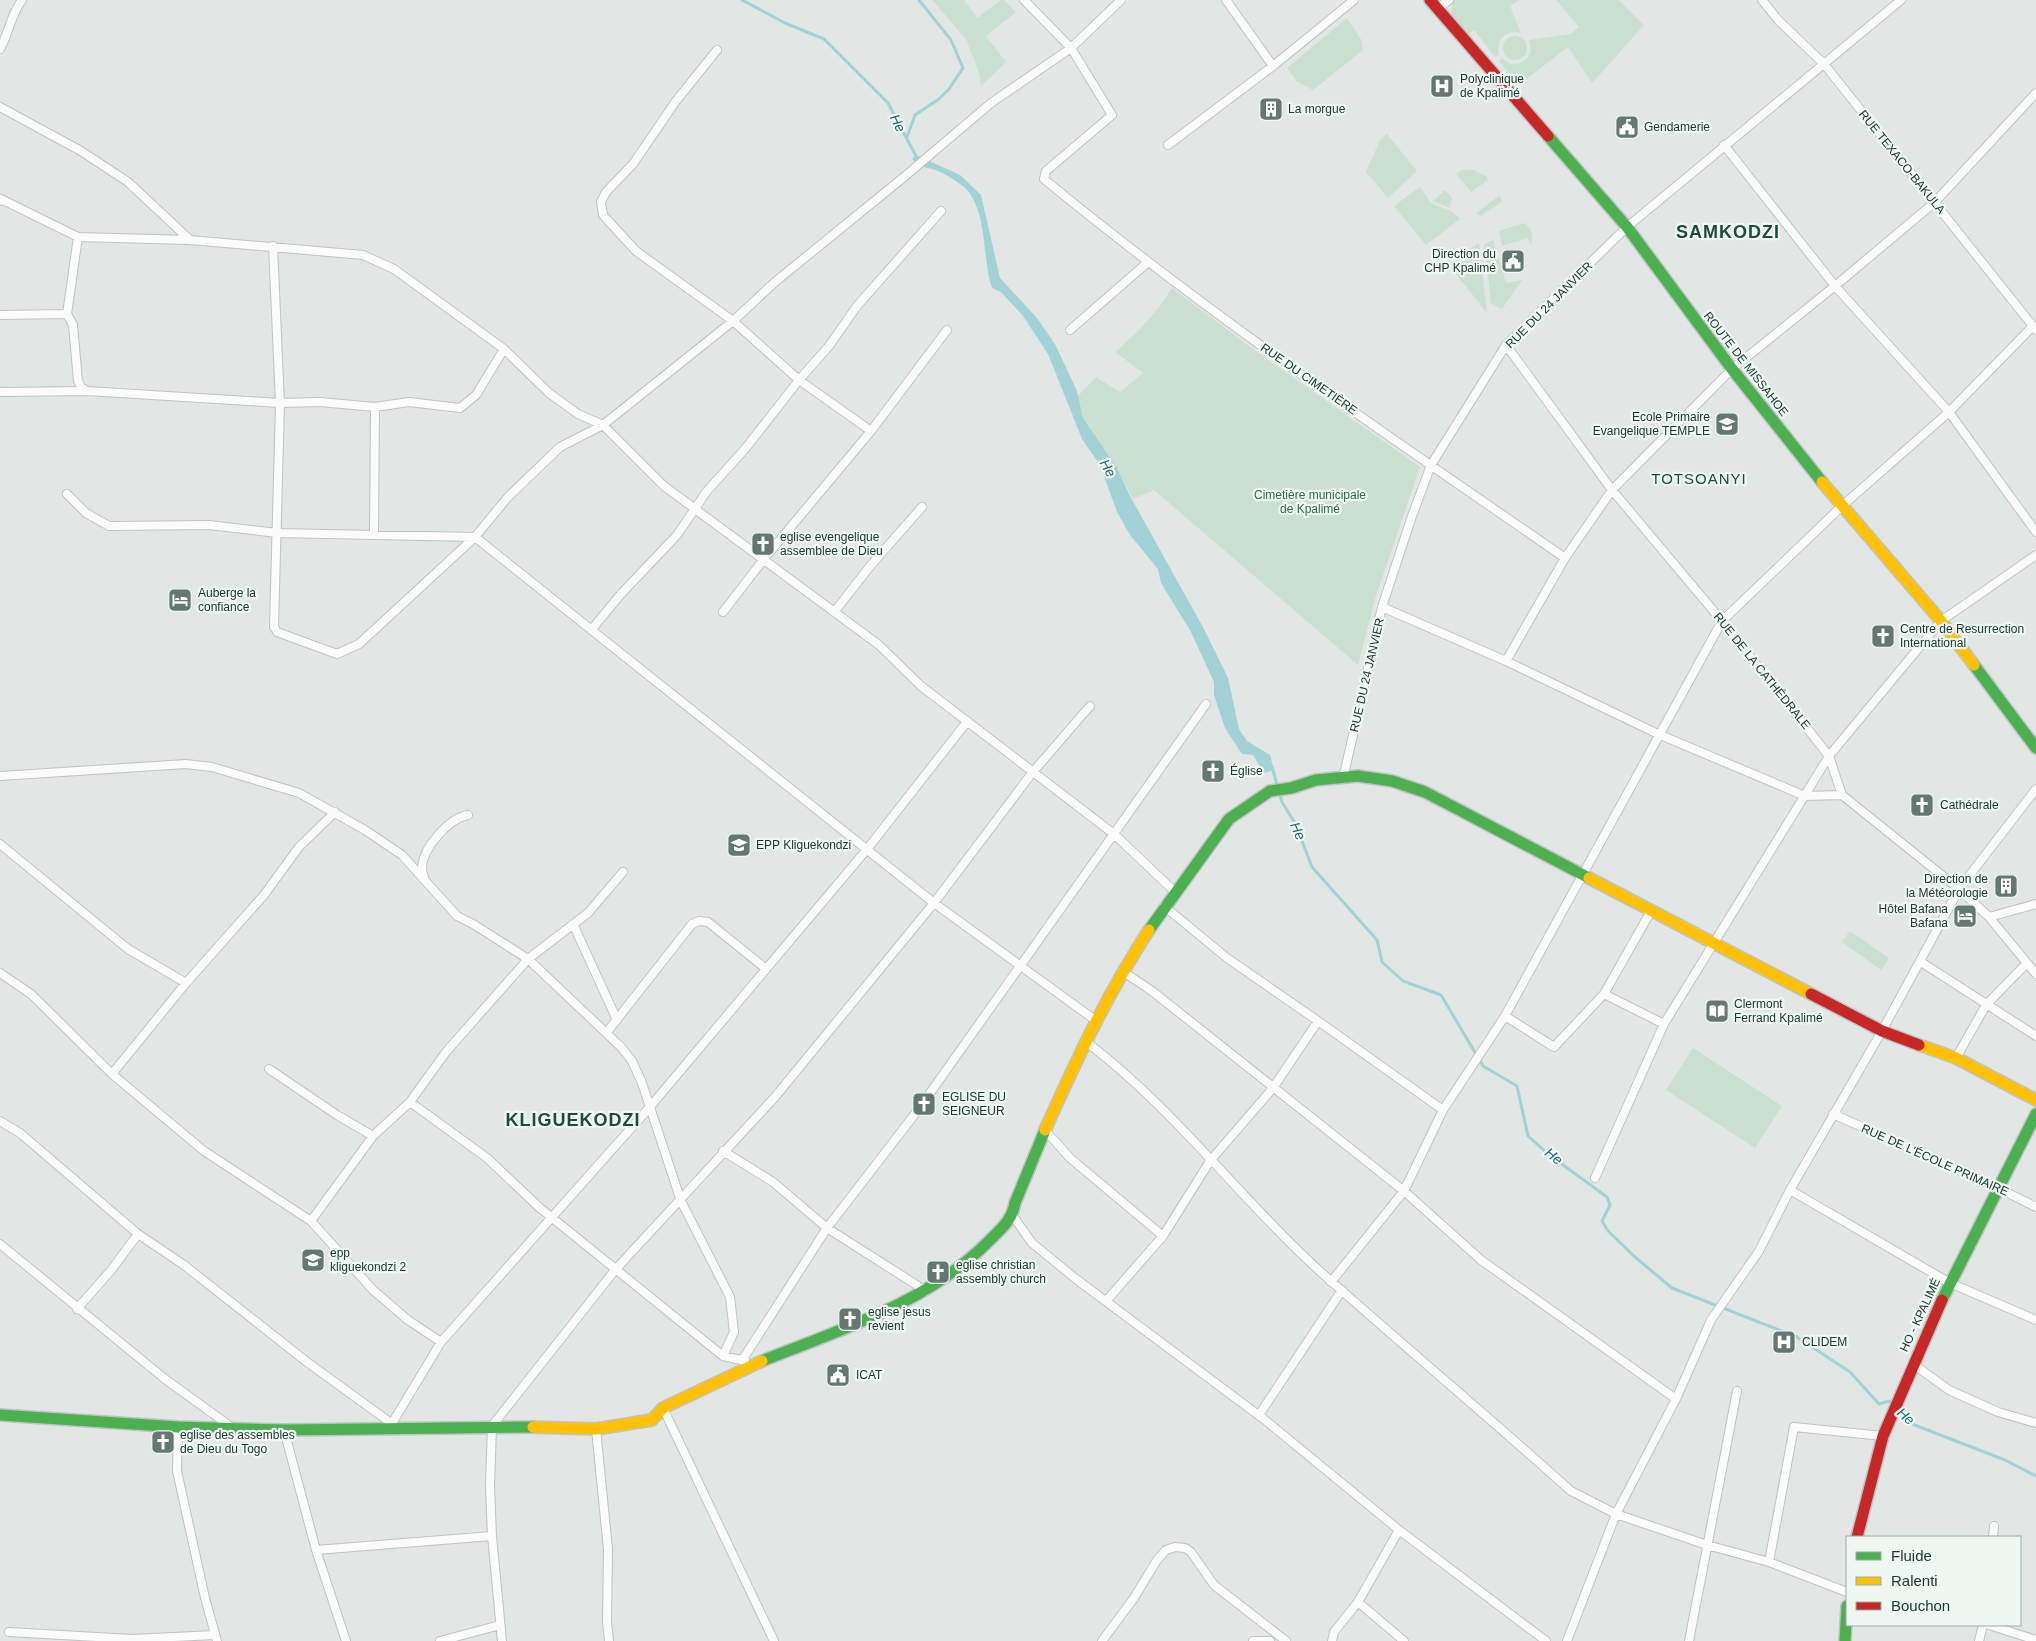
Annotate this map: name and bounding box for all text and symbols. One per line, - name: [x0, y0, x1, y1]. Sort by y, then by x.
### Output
- place label: Polyclinique de Kpalimé: [1460, 72, 1524, 100]
- hospital icon: Polyclinique de Kpalimé: [1429, 73, 1455, 99]
- building icon: La morgue: [1258, 96, 1284, 122]
- place label: La morgue: [1288, 102, 1346, 116]
- street label: RUE TEXACO-BAKULA: [1856, 107, 1948, 217]
- water label: He: [887, 111, 909, 135]
- public building icon: Gendamerie: [1614, 114, 1640, 140]
- place label: Gendamerie: [1644, 120, 1710, 134]
- district label: SAMKODZI: [1676, 222, 1780, 242]
- place label: Direction du CHP Kpalimé: [1424, 247, 1496, 275]
- public building icon: Direction du CHP Kpalimé: [1500, 248, 1526, 274]
- street label: RUE DU 24 JANVIER: [1503, 259, 1595, 351]
- street label: ROUTE DE MISSAHOE: [1701, 309, 1791, 419]
- street label: RUE DU CIMETIÈRE: [1258, 340, 1361, 418]
- place label: Ecole Primaire Evangelique TEMPLE: [1593, 410, 1710, 438]
- school or university icon: Ecole Primaire Evangelique TEMPLE: [1714, 411, 1740, 437]
- water label: He: [1097, 456, 1120, 480]
- district label: TOTSOANYI: [1651, 470, 1747, 487]
- park label: Cimetière municipale de Kpalimé: [1254, 488, 1366, 516]
- place label: eglise evengelique assemblee de Dieu: [780, 530, 883, 558]
- church icon: eglise evengelique assemblee de Dieu: [750, 531, 776, 557]
- place label: Auberge la confiance: [198, 586, 256, 614]
- hotel icon: Auberge la confiance: [167, 587, 193, 613]
- street label: RUE DE LA CATHÉDRALE: [1711, 609, 1814, 732]
- street label: RUE DU 24 JANVIER: [1347, 616, 1387, 733]
- place label: Centre de Resurrection International: [1900, 622, 2024, 650]
- church icon: Centre de Resurrection International: [1870, 623, 1896, 649]
- church icon: Église: [1200, 758, 1226, 784]
- place label: Église: [1230, 763, 1263, 778]
- church icon: Cathédrale: [1909, 792, 1935, 818]
- place label: Cathédrale: [1940, 798, 1999, 812]
- water label: He: [1287, 820, 1309, 843]
- school or university icon: EPP Kliguekondzi: [726, 832, 752, 858]
- place label: EPP Kliguekondzi: [756, 838, 851, 852]
- place label: Direction de la Météorologie: [1906, 872, 1988, 900]
- building icon: Direction de la Météorologie: [1993, 873, 2019, 899]
- place label: Hôtel Bafana Bafana: [1879, 902, 1948, 930]
- hotel icon: Hôtel Bafana Bafana: [1952, 903, 1978, 929]
- place label: Clermont Ferrand Kpalimé: [1734, 997, 1823, 1025]
- library icon: Clermont Ferrand Kpalimé: [1704, 998, 1730, 1024]
- place label: EGLISE DU SEIGNEUR: [942, 1090, 1006, 1118]
- church icon: EGLISE DU SEIGNEUR: [911, 1091, 937, 1117]
- district label: KLIGUEKODZI: [506, 1110, 641, 1130]
- street label: RUE DE L'ÉCOLE PRIMAIRE: [1859, 1120, 2011, 1199]
- water label: He: [1542, 1144, 1566, 1168]
- place label: epp kliguekondzi 2: [330, 1246, 406, 1274]
- school or university icon: epp kliguekondzi 2: [300, 1247, 326, 1273]
- place label: eglise christian assembly church: [956, 1258, 1046, 1286]
- church icon: eglise christian assembly church: [925, 1259, 951, 1285]
- street label: HO - KPALIMÉ: [1896, 1275, 1943, 1354]
- place label: eglise jesus revient: [868, 1305, 931, 1333]
- church icon: eglise jesus revient: [837, 1306, 863, 1332]
- hospital icon: CLIDEM: [1771, 1329, 1797, 1355]
- place label: CLIDEM: [1802, 1335, 1847, 1349]
- public building icon: ICAT: [825, 1362, 851, 1388]
- place label: ICAT: [856, 1368, 883, 1382]
- water label: He: [1894, 1404, 1918, 1428]
- place label: eglise des assembles de Dieu du Togo: [180, 1428, 295, 1456]
- church icon: eglise des assembles de Dieu du Togo: [150, 1429, 176, 1455]
- legend: [1846, 1536, 2021, 1626]
- text: Fluide: [1891, 1547, 1932, 1564]
- text: Ralenti: [1891, 1572, 1938, 1589]
- text: Bouchon: [1891, 1597, 1950, 1614]

